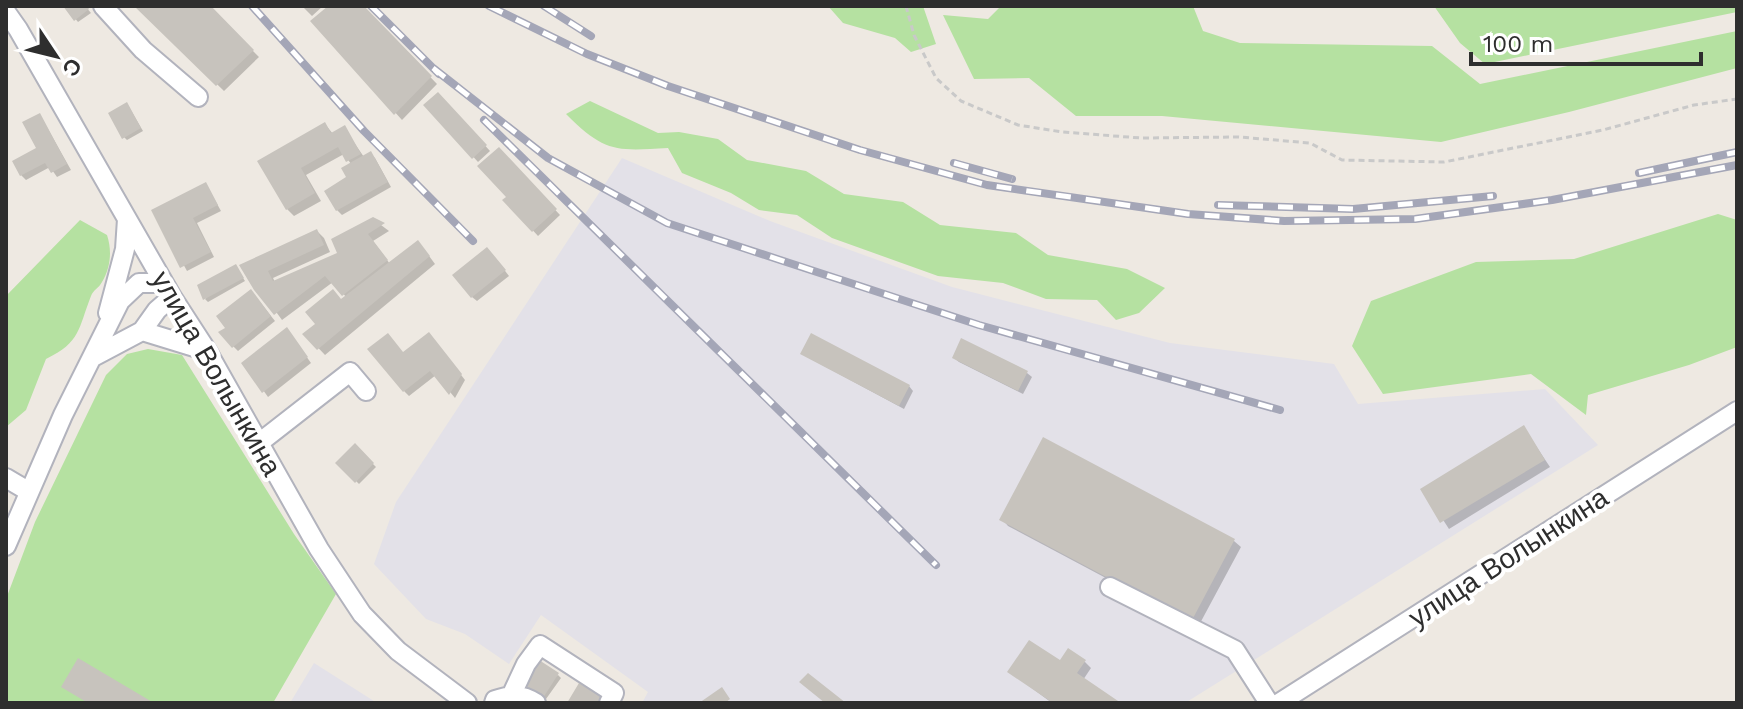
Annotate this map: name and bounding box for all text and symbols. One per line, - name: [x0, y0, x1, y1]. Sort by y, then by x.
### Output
- north arrow: [16, 16, 96, 96]
- scale bar: [1471, 16, 1701, 66]
- text: 100 m: [1483, 30, 1553, 58]
- text: С: [57, 54, 87, 81]
- street label: улица Волынкина: [145, 265, 289, 482]
- street label: улица Волынкина: [1402, 480, 1614, 634]

